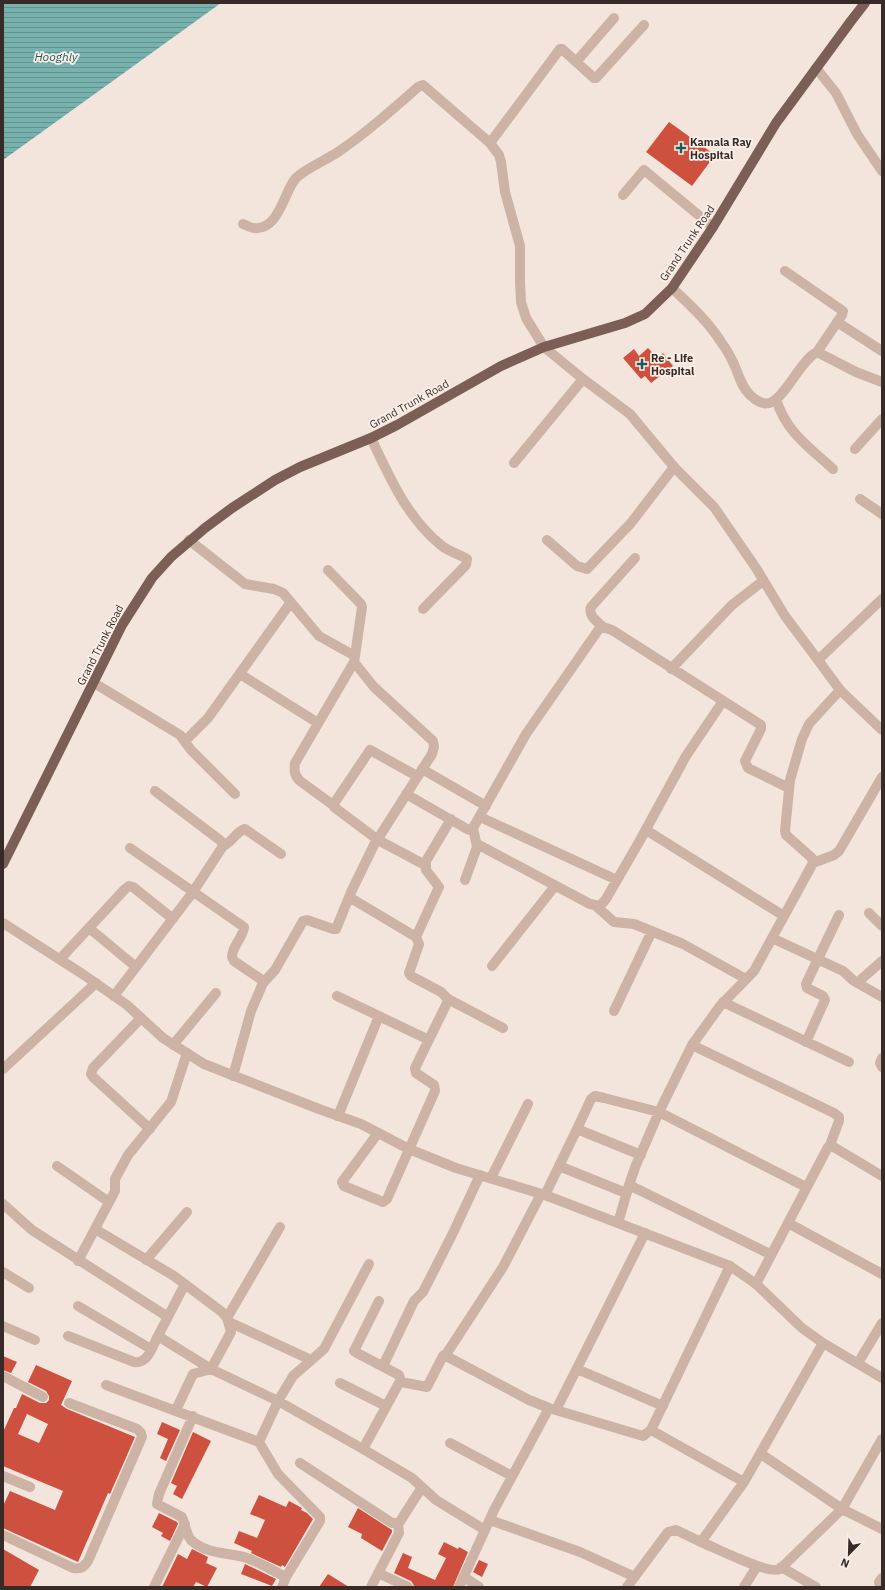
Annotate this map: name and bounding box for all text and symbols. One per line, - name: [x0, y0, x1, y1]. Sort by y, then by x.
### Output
- water label: Hooghly: [34, 49, 79, 64]
- place label: Kamala Ray Hospital: [690, 135, 752, 162]
- marker: Kamala Ray Hospital: [675, 142, 687, 154]
- street label: Grand Trunk Road: [656, 202, 718, 284]
- place label: Re - Life Hospital: [651, 351, 695, 378]
- marker: Re - Life Hospital: [636, 358, 648, 370]
- street label: Grand Trunk Road: [367, 376, 451, 432]
- street label: Grand Trunk Road: [74, 602, 126, 688]
- north arrow: [829, 1534, 869, 1574]
- text: N: [839, 1555, 851, 1571]

